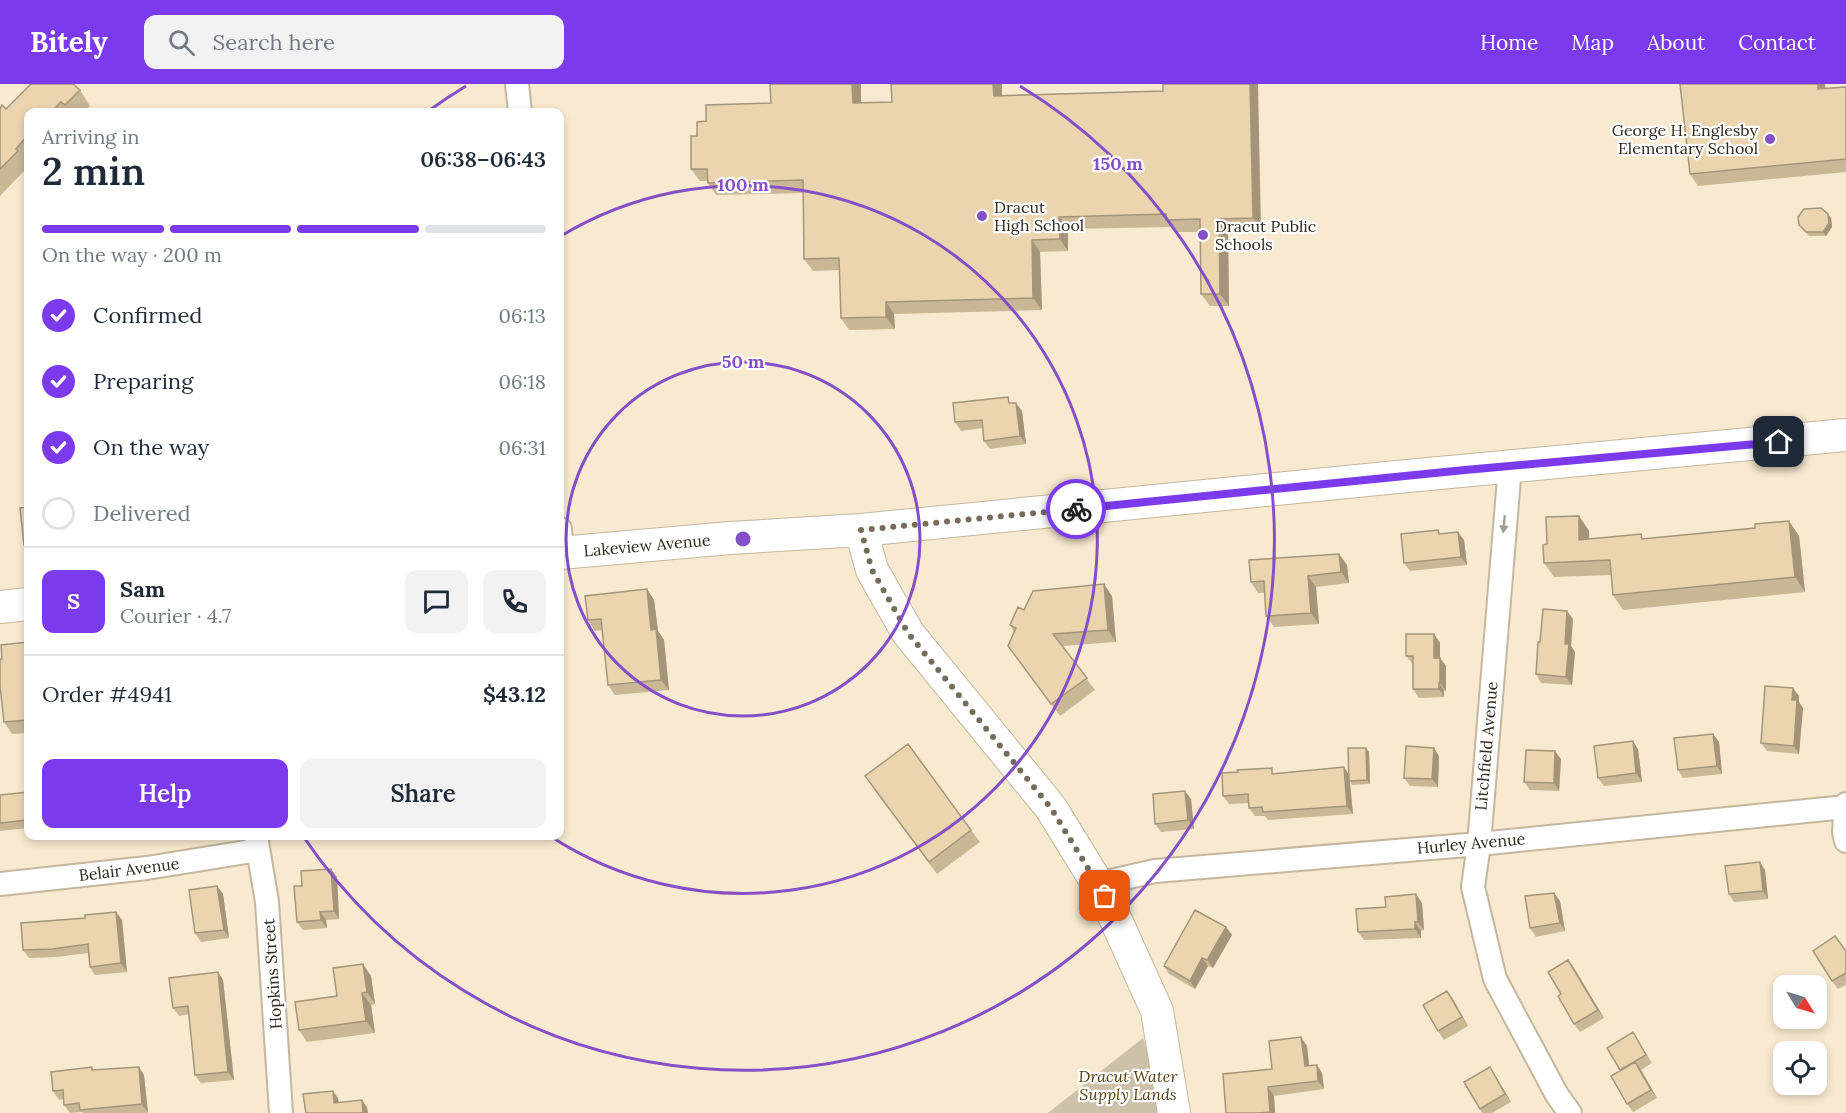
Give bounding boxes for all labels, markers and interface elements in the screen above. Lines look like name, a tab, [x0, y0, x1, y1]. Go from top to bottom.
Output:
search box	[144, 15, 564, 69]
text: Bitely	[30, 24, 108, 60]
icon: search	[165, 26, 198, 59]
text: Search here	[213, 28, 335, 56]
text: Home	[1480, 29, 1538, 56]
text: Map	[1571, 29, 1614, 56]
text: About	[1647, 29, 1705, 56]
text: Contact	[1738, 29, 1816, 56]
place label: George H. Englesby Elementary School	[1612, 120, 1759, 158]
text: Arriving in	[42, 124, 139, 149]
marker: George H. Englesby Elementary School	[1763, 132, 1777, 146]
text: 06:38–06:43	[420, 145, 546, 173]
text: 2 min	[42, 146, 145, 196]
text: 150 m	[1093, 152, 1143, 175]
text: 100 m	[717, 173, 769, 196]
place label: Dracut High School	[994, 197, 1084, 235]
marker: Dracut High School	[975, 209, 989, 223]
place label: Dracut Public Schools	[1215, 216, 1316, 254]
marker: Dracut Public Schools	[1196, 228, 1210, 242]
text: On the way · 200 m	[42, 242, 222, 267]
icon: check	[42, 299, 75, 332]
text: Confirmed	[93, 301, 202, 329]
text: 06:13	[499, 303, 546, 328]
text: 50 m	[722, 350, 765, 373]
icon: check	[42, 365, 75, 398]
text: Preparing	[93, 367, 193, 395]
text: 06:18	[499, 369, 546, 394]
pin	[1753, 416, 1804, 467]
icon: home	[1762, 425, 1795, 458]
icon: check	[42, 431, 75, 464]
text: On the way	[93, 433, 209, 461]
text: 06:31	[499, 435, 546, 460]
courier	[1046, 479, 1106, 539]
icon: bike	[1060, 493, 1093, 526]
text: Delivered	[93, 499, 191, 527]
one-way arrow	[1499, 515, 1509, 534]
street label: Lakeview Avenue	[583, 529, 712, 561]
centre of rings	[733, 529, 753, 549]
button: chat	[405, 570, 468, 633]
button: phone	[483, 570, 546, 633]
text: Sam	[120, 575, 165, 603]
text: S	[67, 587, 80, 615]
text: Courier · 4.7	[120, 603, 231, 628]
text: Order #4941	[42, 680, 172, 708]
text: $43.12	[483, 680, 546, 708]
street label: Litchfield Avenue	[1470, 680, 1502, 811]
button: Help	[42, 759, 288, 828]
button: Share	[300, 759, 546, 828]
street label: Hurley Avenue	[1416, 828, 1526, 858]
street label: Belair Avenue	[78, 853, 181, 885]
pin	[1079, 870, 1130, 921]
icon: bag	[1088, 879, 1121, 912]
street label: Hopkins Street	[258, 917, 286, 1030]
north arrow	[1773, 975, 1827, 1029]
map controls	[1773, 975, 1827, 1095]
button: locate	[1773, 1041, 1827, 1095]
park label: Dracut Water Supply Lands	[1078, 1066, 1178, 1104]

